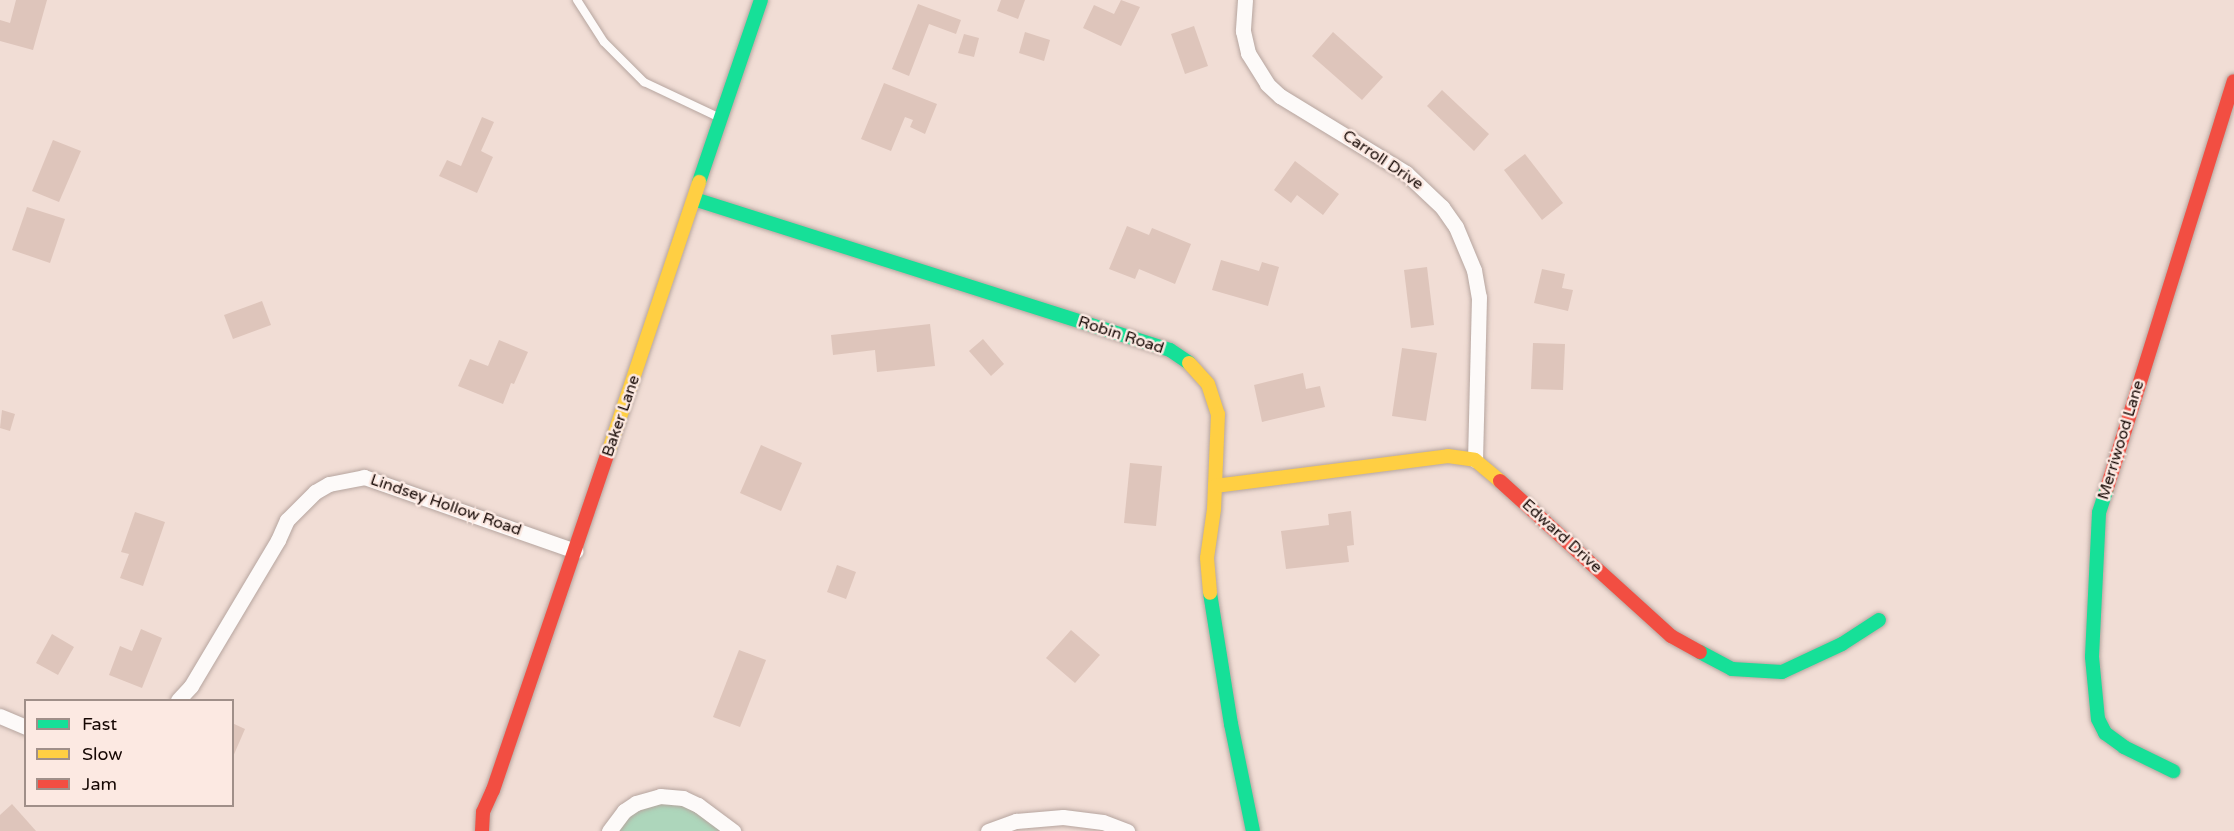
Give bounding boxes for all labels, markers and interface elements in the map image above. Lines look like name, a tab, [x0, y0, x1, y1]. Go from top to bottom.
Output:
street label: Carroll Drive	[1339, 126, 1427, 194]
street label: Robin Road	[1076, 312, 1166, 358]
street label: Baker Lane	[598, 373, 644, 459]
street label: Merriwood Lane	[2094, 378, 2148, 502]
street label: Lindsey Hollow Road	[368, 470, 524, 540]
street label: Edward Drive	[1518, 495, 1606, 577]
legend	[24, 699, 234, 807]
text: Fast	[82, 713, 117, 735]
text: Slow	[82, 743, 123, 765]
text: Jam	[82, 773, 117, 795]

